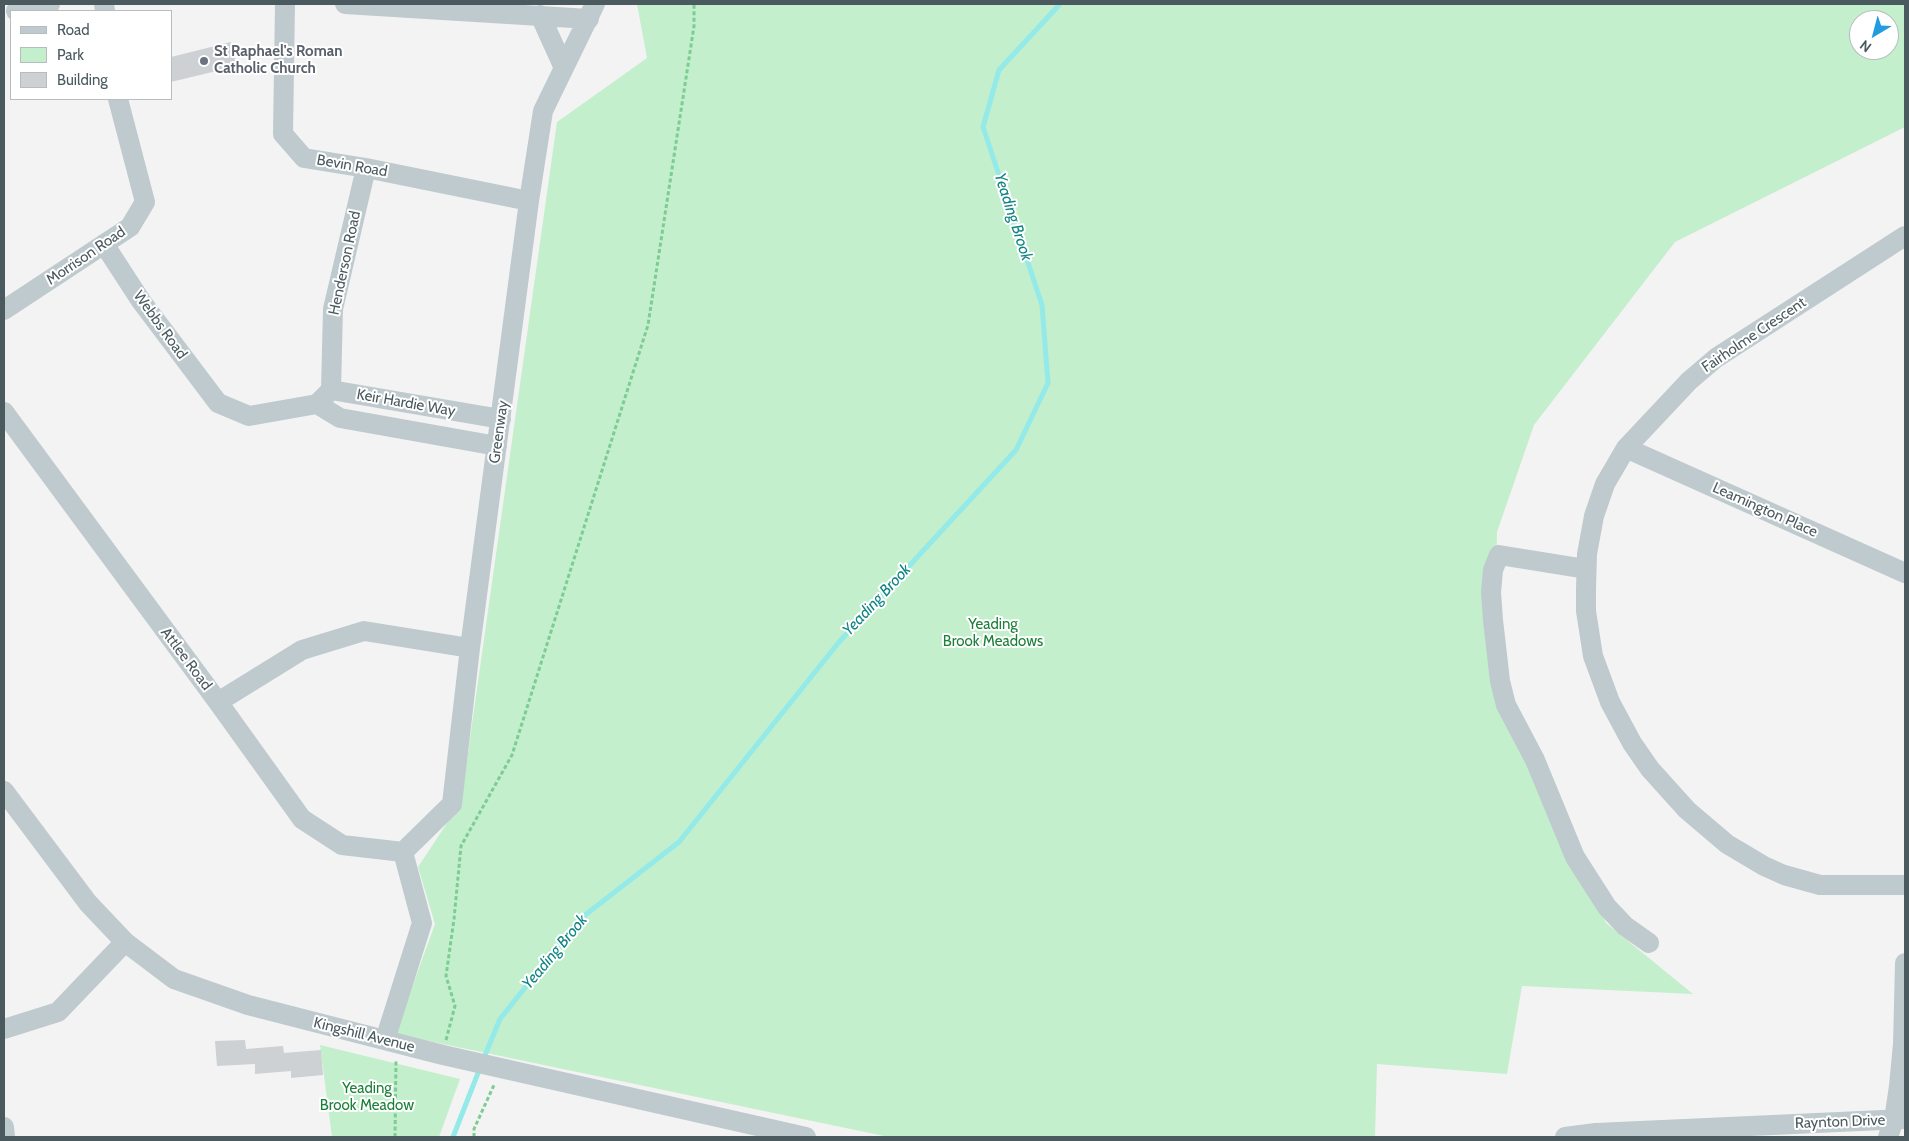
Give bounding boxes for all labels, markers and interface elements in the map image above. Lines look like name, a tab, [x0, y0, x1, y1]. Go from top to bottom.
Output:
legend	[10, 10, 172, 100]
north arrow	[1849, 10, 1899, 60]
text: Road	[57, 21, 90, 39]
text: N	[1856, 36, 1875, 56]
place label: St Raphael's Roman Catholic Church	[214, 43, 342, 78]
text: Park	[57, 46, 84, 64]
marker: St Raphael's Roman Catholic Church	[198, 55, 210, 67]
text: Building	[57, 71, 108, 89]
street label: Bevin Road	[315, 151, 389, 181]
water label: Yeading Brook	[990, 171, 1036, 263]
street label: Henderson Road	[325, 209, 365, 317]
street label: Morrison Road	[43, 223, 129, 289]
street label: Webbs Road	[129, 287, 191, 363]
street label: Fairholme Crescent	[1699, 294, 1809, 376]
street label: Keir Hardie Way	[355, 385, 457, 421]
street label: Greenway	[486, 399, 512, 465]
street label: Leamington Place	[1710, 479, 1820, 541]
water label: Yeading Brook	[839, 560, 915, 640]
park label: Yeading Brook Meadows	[943, 616, 1043, 651]
street label: Attlee Road	[157, 624, 215, 694]
water label: Yeading Brook	[518, 911, 592, 993]
street label: Kingshill Avenue	[312, 1014, 416, 1056]
park label: Yeading Brook Meadow	[320, 1080, 414, 1115]
street label: Raynton Drive	[1795, 1111, 1885, 1133]

